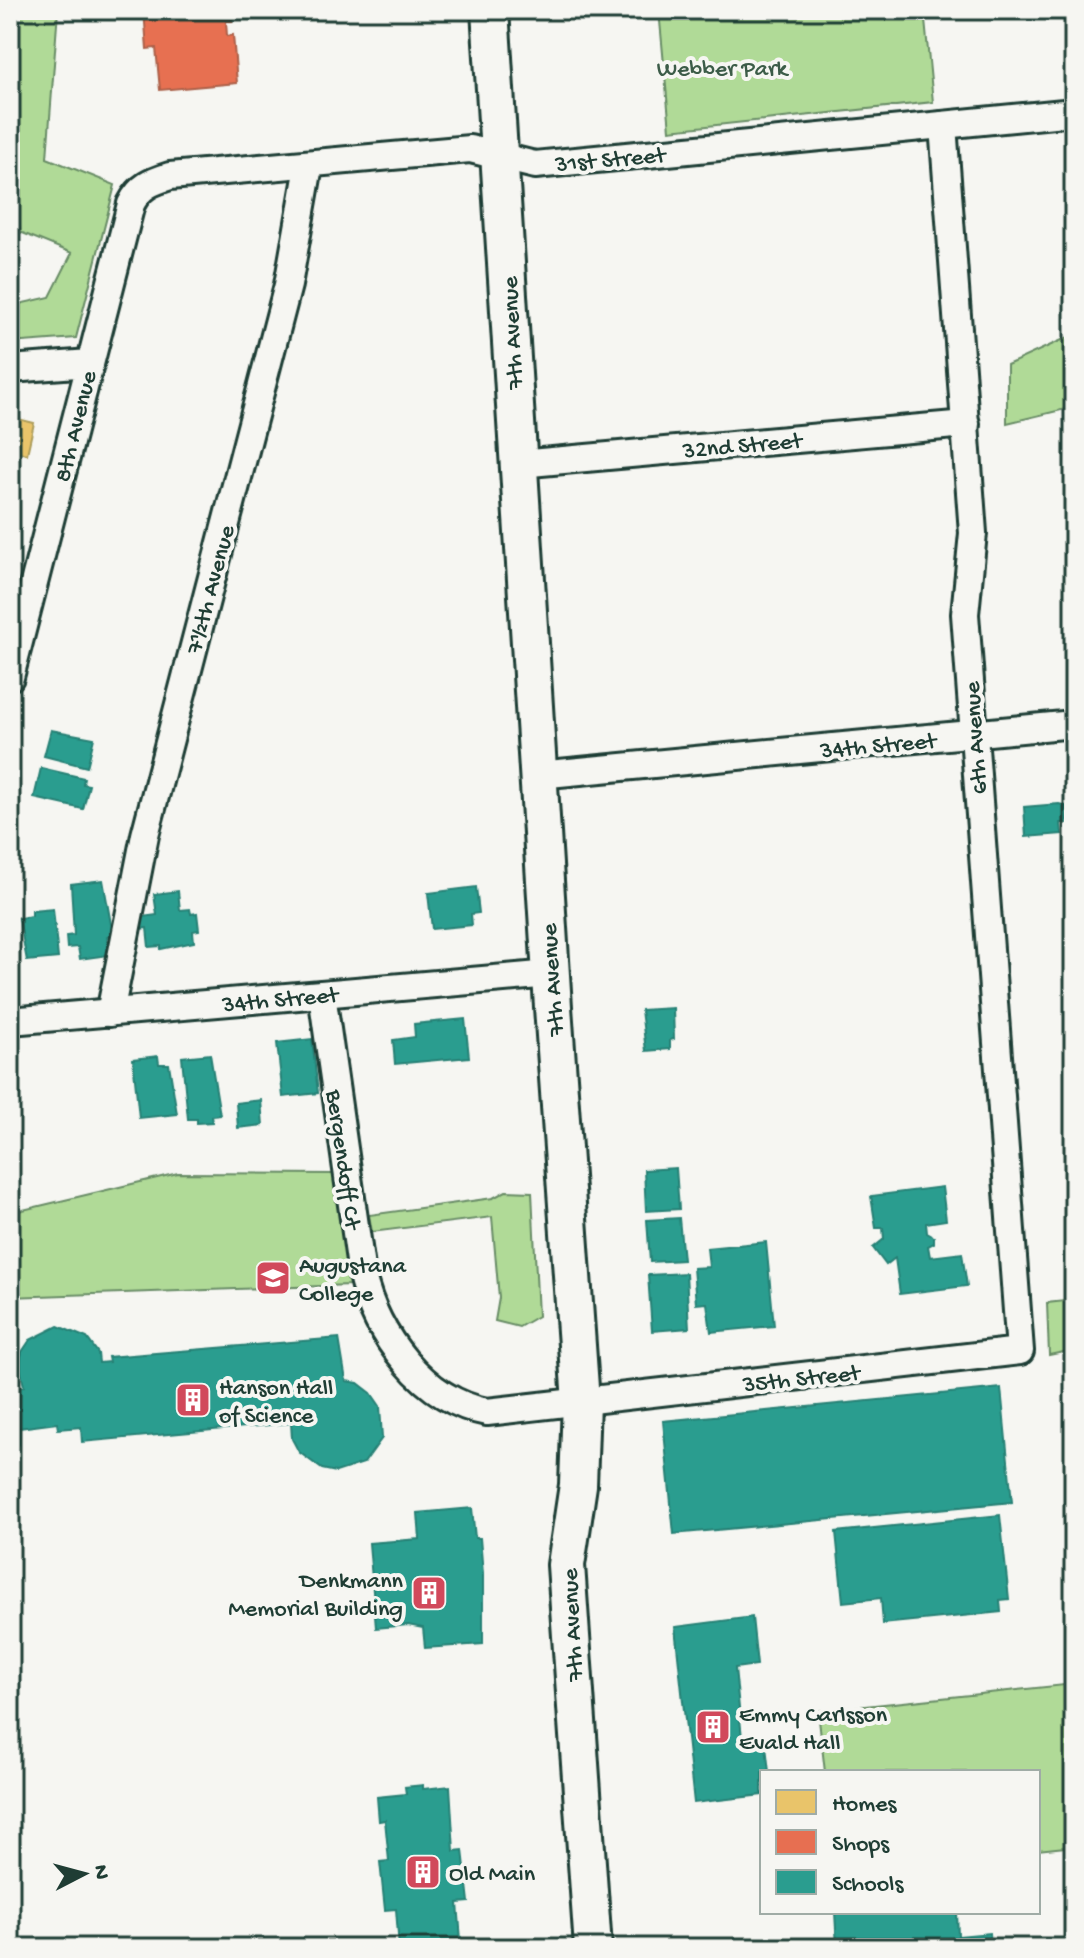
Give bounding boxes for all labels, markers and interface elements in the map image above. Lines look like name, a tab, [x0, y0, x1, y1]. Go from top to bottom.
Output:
park label: Webber Park	[657, 56, 790, 85]
street label: 31st Street	[553, 142, 669, 181]
street label: 7th Avenue	[497, 275, 532, 391]
street label: 8th Avenue	[50, 368, 105, 486]
street label: 32nd Street	[681, 428, 805, 467]
street label: 7½th Avenue	[181, 522, 244, 658]
street label: 6th Avenue	[959, 680, 996, 795]
street label: 34th Street	[818, 728, 940, 767]
street label: 7th Avenue	[536, 922, 573, 1038]
street label: 34th Street	[220, 982, 342, 1021]
street label: Bergendoff Ct	[317, 1087, 366, 1233]
place label: Augustana College	[299, 1253, 407, 1310]
school or university icon: Augustana College	[254, 1259, 292, 1297]
street label: 35th Street	[740, 1360, 863, 1401]
place label: Hanson Hall of Science	[219, 1375, 333, 1432]
building icon: Hanson Hall of Science	[174, 1381, 212, 1419]
street label: 7th Avenue	[557, 1567, 592, 1683]
place label: Denkmann Memorial Building	[228, 1568, 404, 1625]
building icon: Denkmann Memorial Building	[410, 1574, 448, 1612]
place label: Emmy Carlsson Evald Hall	[739, 1702, 888, 1759]
building icon: Emmy Carlsson Evald Hall	[694, 1708, 732, 1746]
legend	[760, 1770, 1040, 1914]
text: Homes	[832, 1791, 898, 1820]
text: Shops	[832, 1831, 890, 1860]
north arrow	[44, 1834, 124, 1914]
building icon: Old Main	[404, 1853, 442, 1891]
place label: Old Main	[449, 1861, 536, 1890]
text: N	[86, 1864, 114, 1881]
text: Schools	[832, 1871, 904, 1900]

